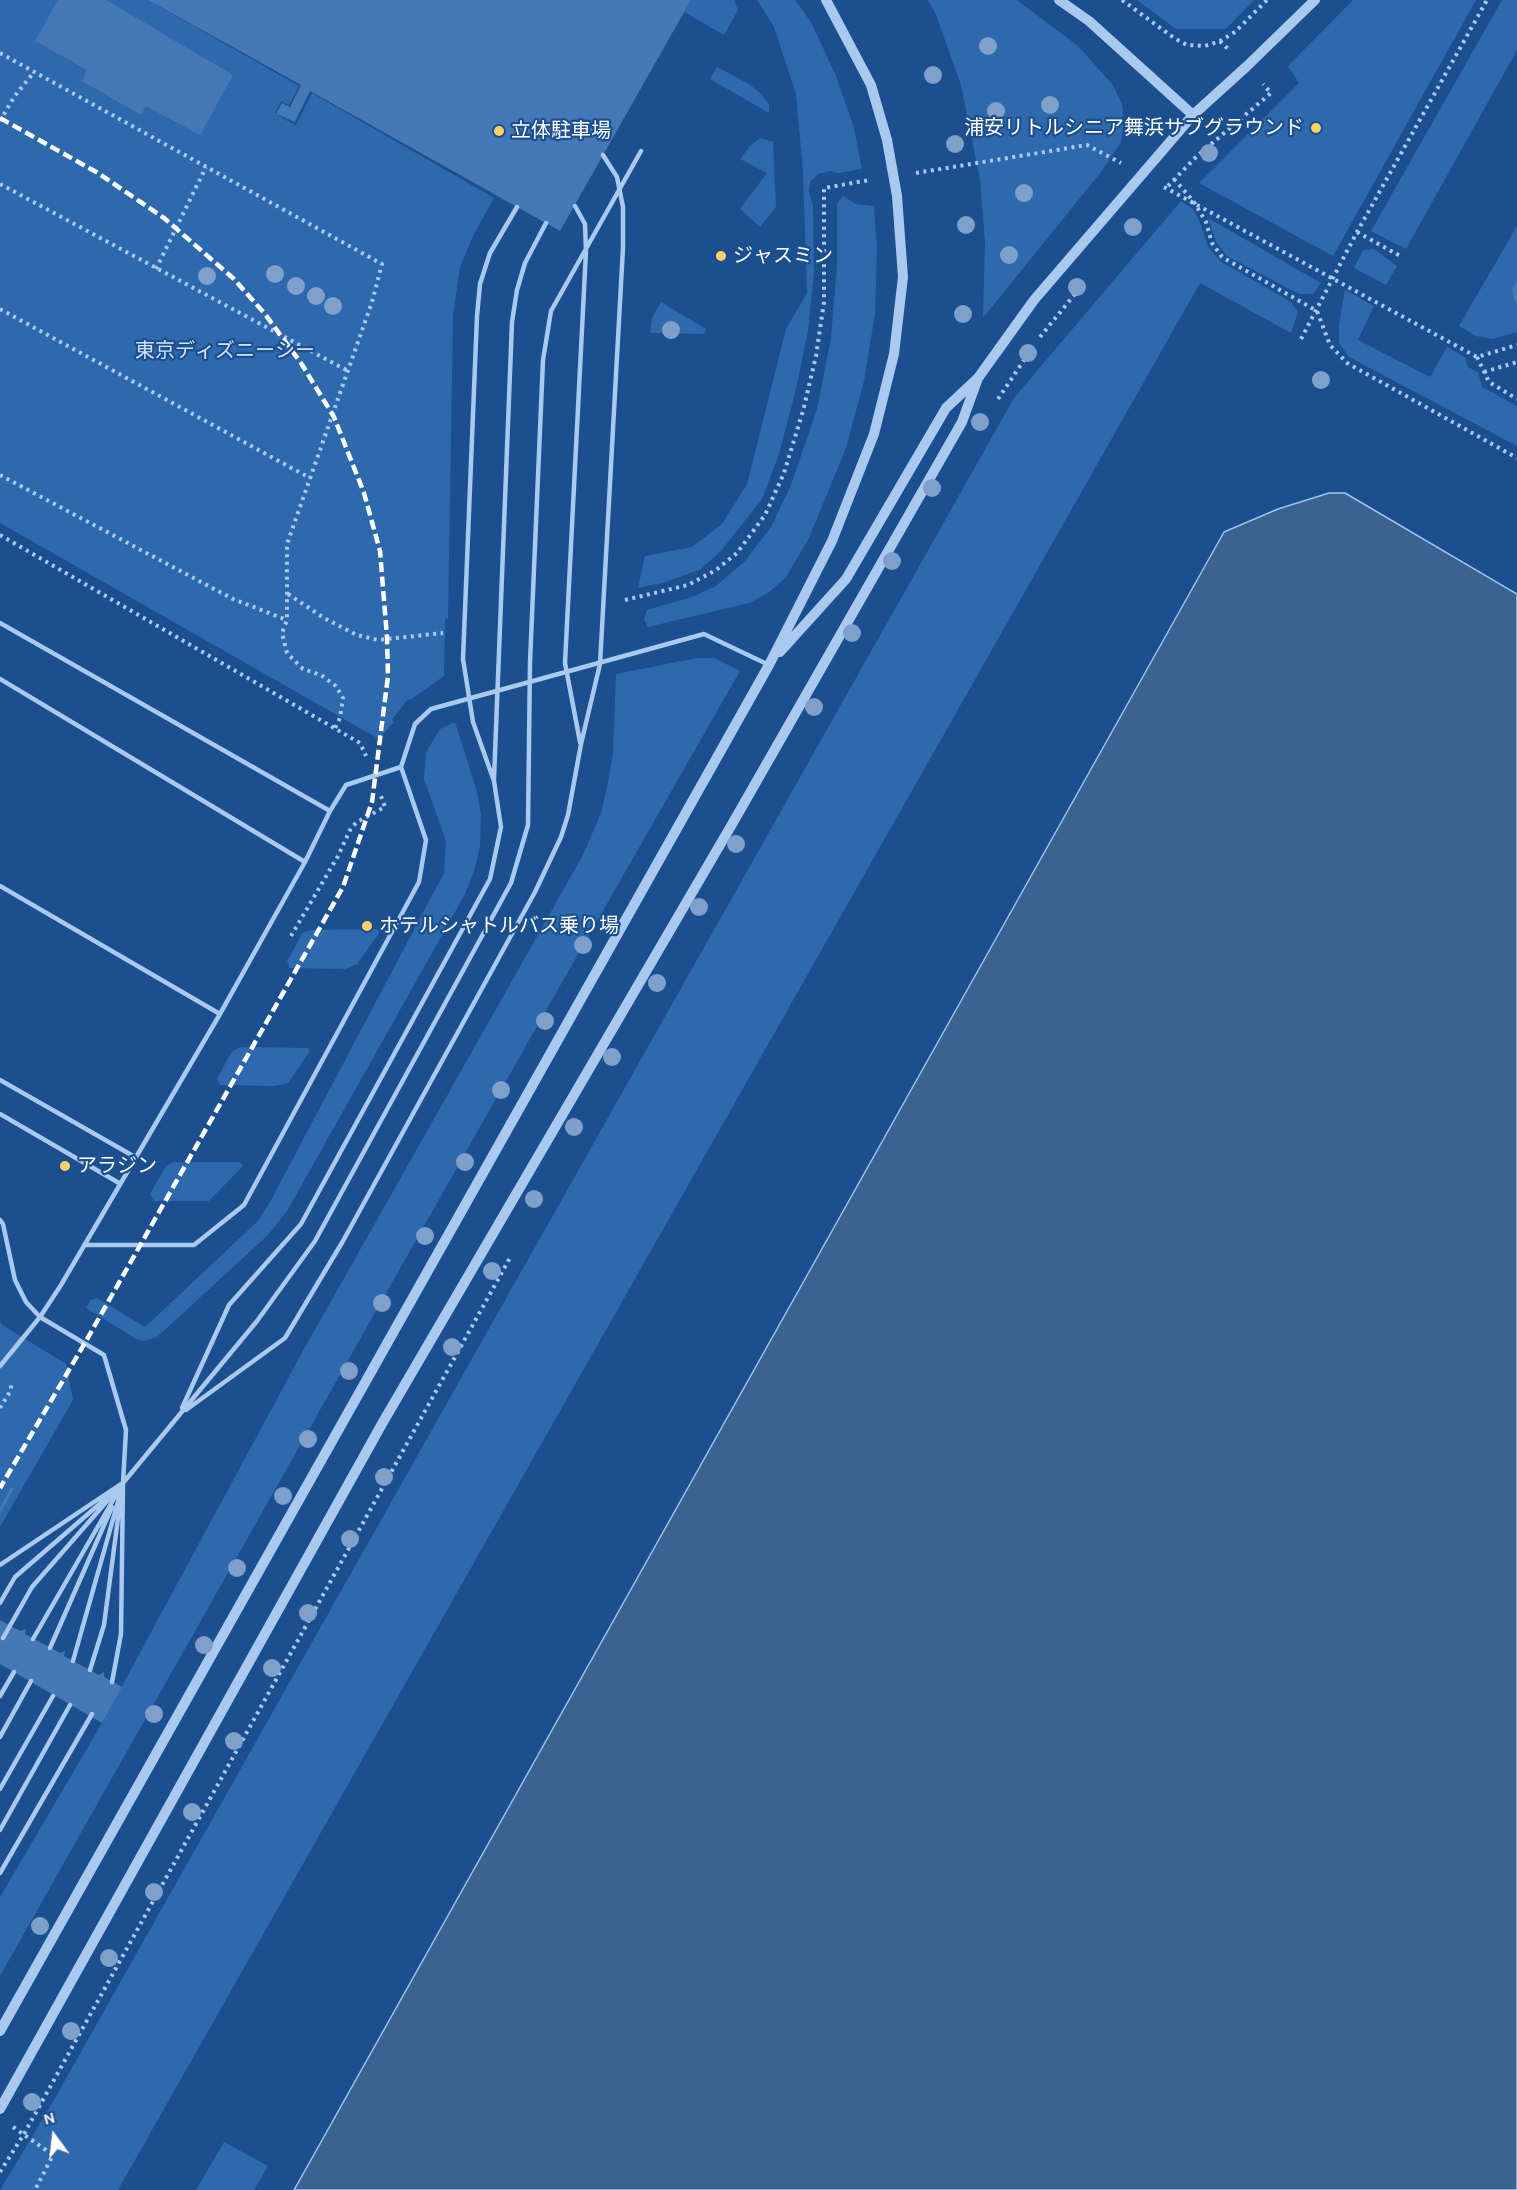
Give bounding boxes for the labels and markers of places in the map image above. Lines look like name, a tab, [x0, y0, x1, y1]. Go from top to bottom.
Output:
place label: 浦安リトルシニア舞浜サブグラウンド	[964, 116, 1304, 140]
place label: 立体駐車場	[511, 119, 611, 143]
marker: 浦安リトルシニア舞浜サブグラウンド	[1309, 121, 1323, 135]
marker: 立体駐車場	[492, 124, 506, 138]
place label: ジャスミン	[733, 244, 833, 268]
marker: ジャスミン	[714, 249, 728, 263]
place label: ホテルシャトルバス乗り場	[379, 914, 619, 938]
marker: ホテルシャトルバス乗り場	[360, 919, 374, 933]
place label: アラジン	[77, 1154, 157, 1178]
marker: アラジン	[58, 1159, 72, 1173]

